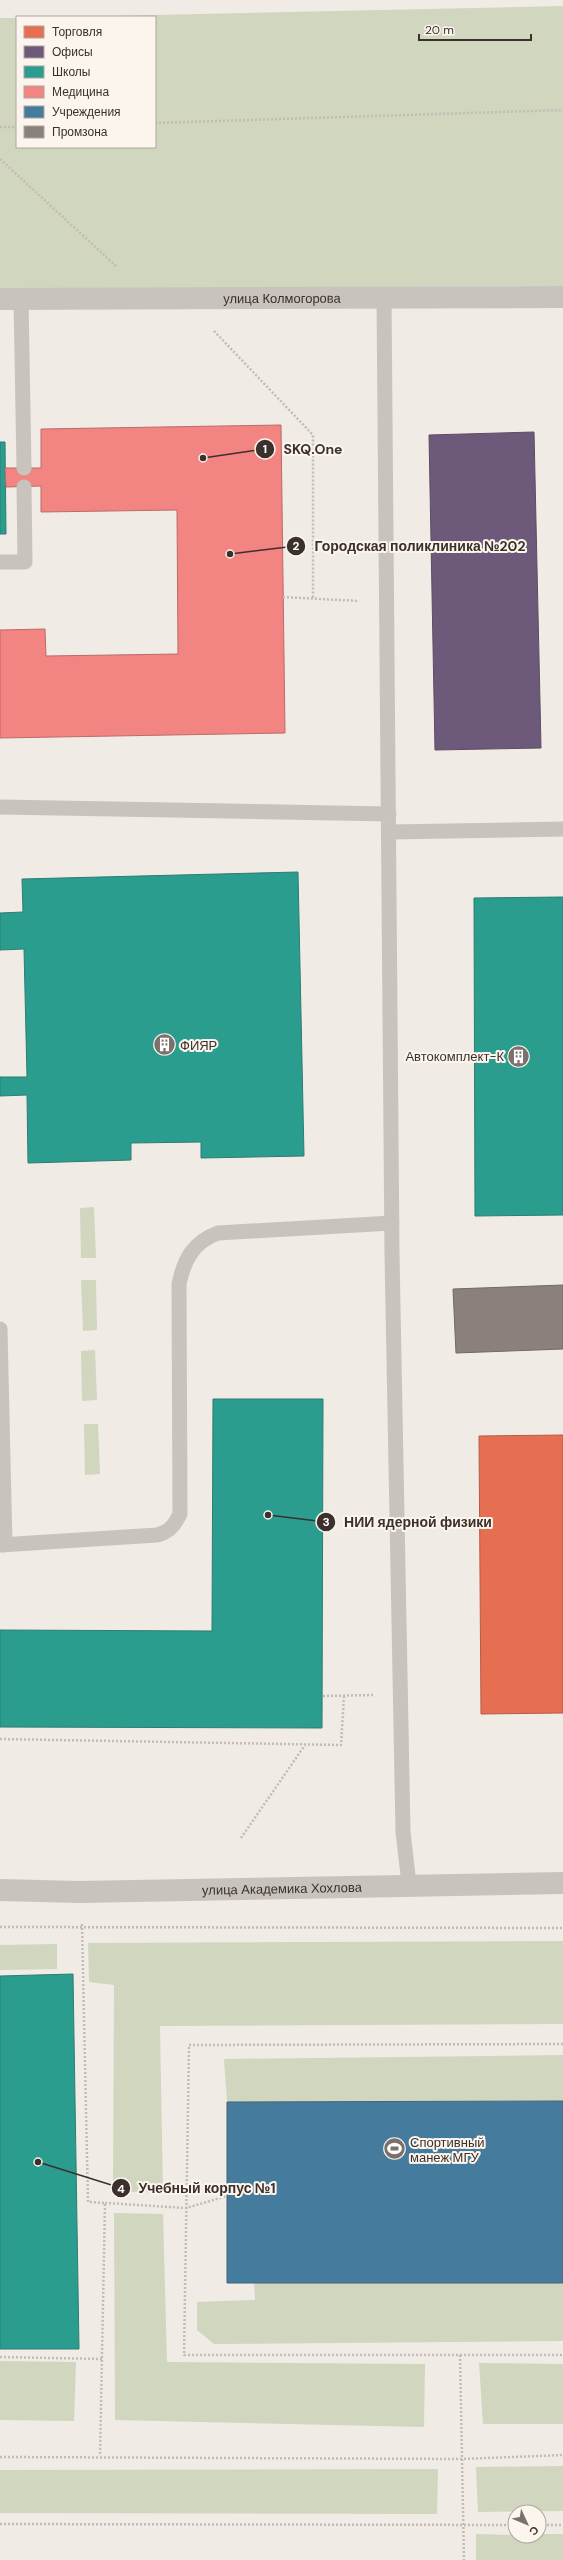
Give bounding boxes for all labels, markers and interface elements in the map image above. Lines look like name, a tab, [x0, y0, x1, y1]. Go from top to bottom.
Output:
legend	[16, 16, 156, 148]
scale bar	[419, 16, 531, 42]
text: 20 m	[425, 22, 454, 38]
text: Торговля	[52, 24, 102, 40]
text: Офисы	[52, 44, 93, 60]
text: Школы	[52, 64, 90, 80]
text: Медицина	[52, 84, 109, 100]
text: Учреждения	[52, 104, 121, 120]
text: Промзона	[52, 124, 108, 140]
street label: улица Колмогорова	[223, 290, 342, 307]
callout: SKQ.One	[255, 436, 350, 462]
text: SKQ.One	[284, 440, 343, 458]
text: 1	[263, 441, 267, 457]
callout: Городская поликлиника №202	[286, 533, 533, 559]
text: Городская поликлиника №202	[315, 537, 525, 555]
text: 2	[293, 538, 300, 554]
building icon: ФИЯР	[151, 1032, 177, 1058]
place label: ФИЯР	[180, 1037, 217, 1054]
building icon: Автокомплект-К	[506, 1043, 532, 1069]
place label: Автокомплект-К	[405, 1048, 504, 1065]
callout: НИИ ядерной физики	[316, 1509, 500, 1535]
text: НИИ ядерной физики	[344, 1513, 492, 1531]
text: 3	[322, 1514, 330, 1530]
street label: улица Академика Хохлова	[202, 1879, 363, 1899]
place label: Спортивный манеж МГУ	[410, 2134, 485, 2166]
sports icon: Спортивный манеж МГУ	[382, 2136, 408, 2162]
callout: Учебный корпус №1	[111, 2175, 284, 2201]
text: Учебный корпус №1	[139, 2179, 276, 2197]
text: 4	[117, 2181, 125, 2197]
north arrow	[507, 2504, 547, 2544]
text: С	[526, 2523, 542, 2539]

